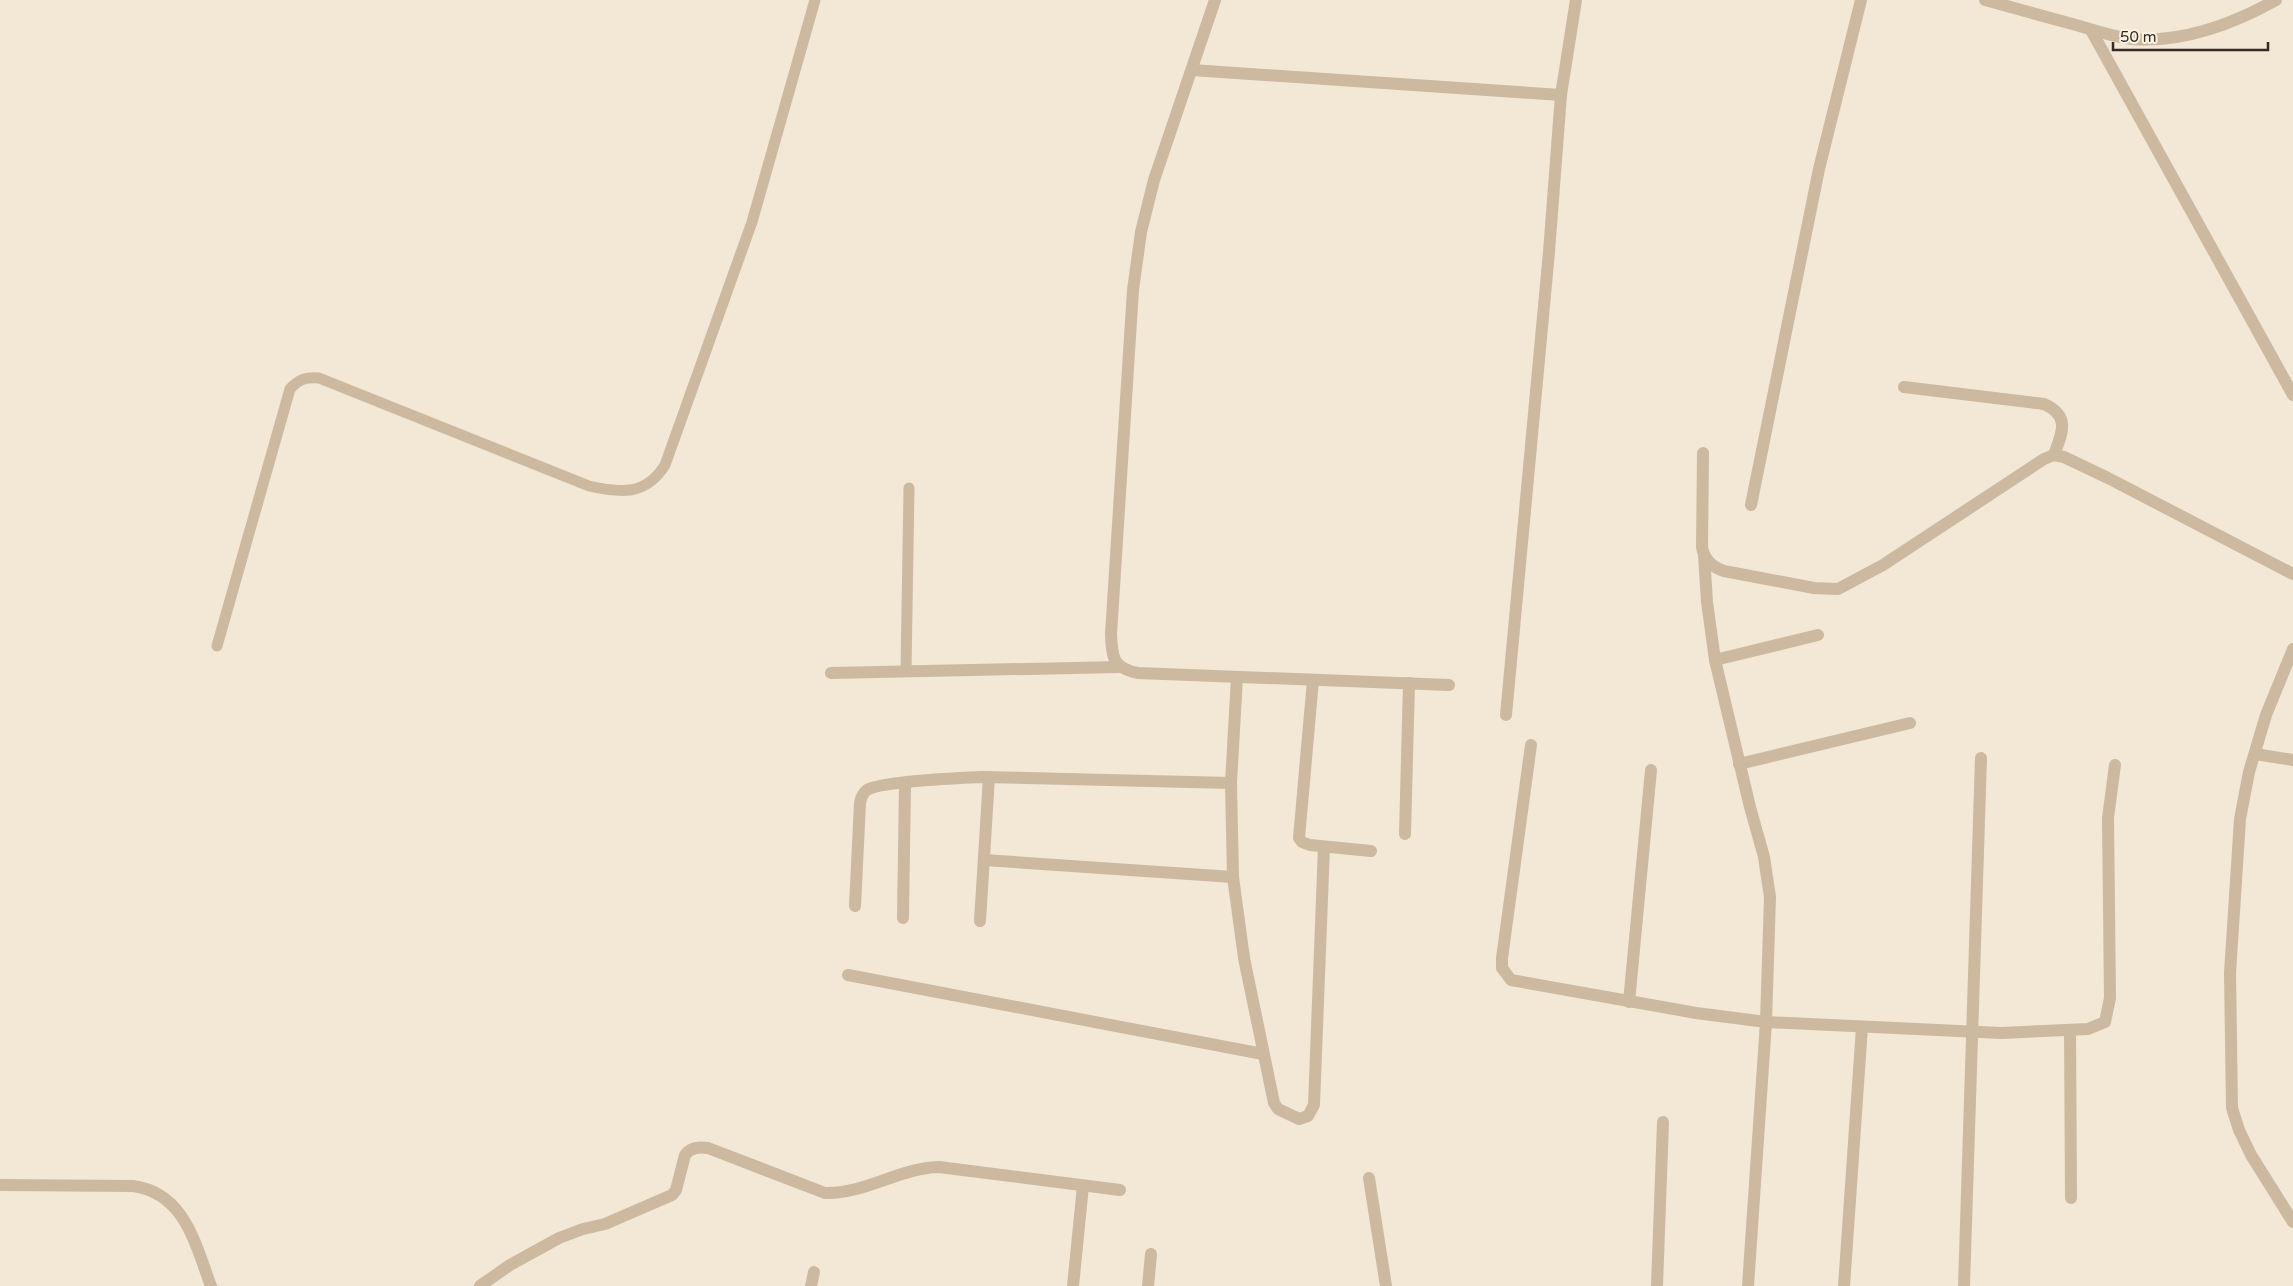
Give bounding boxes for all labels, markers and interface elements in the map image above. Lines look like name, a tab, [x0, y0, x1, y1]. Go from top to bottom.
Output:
scale bar	[2113, 20, 2268, 52]
text: 50 m	[2120, 28, 2157, 46]

